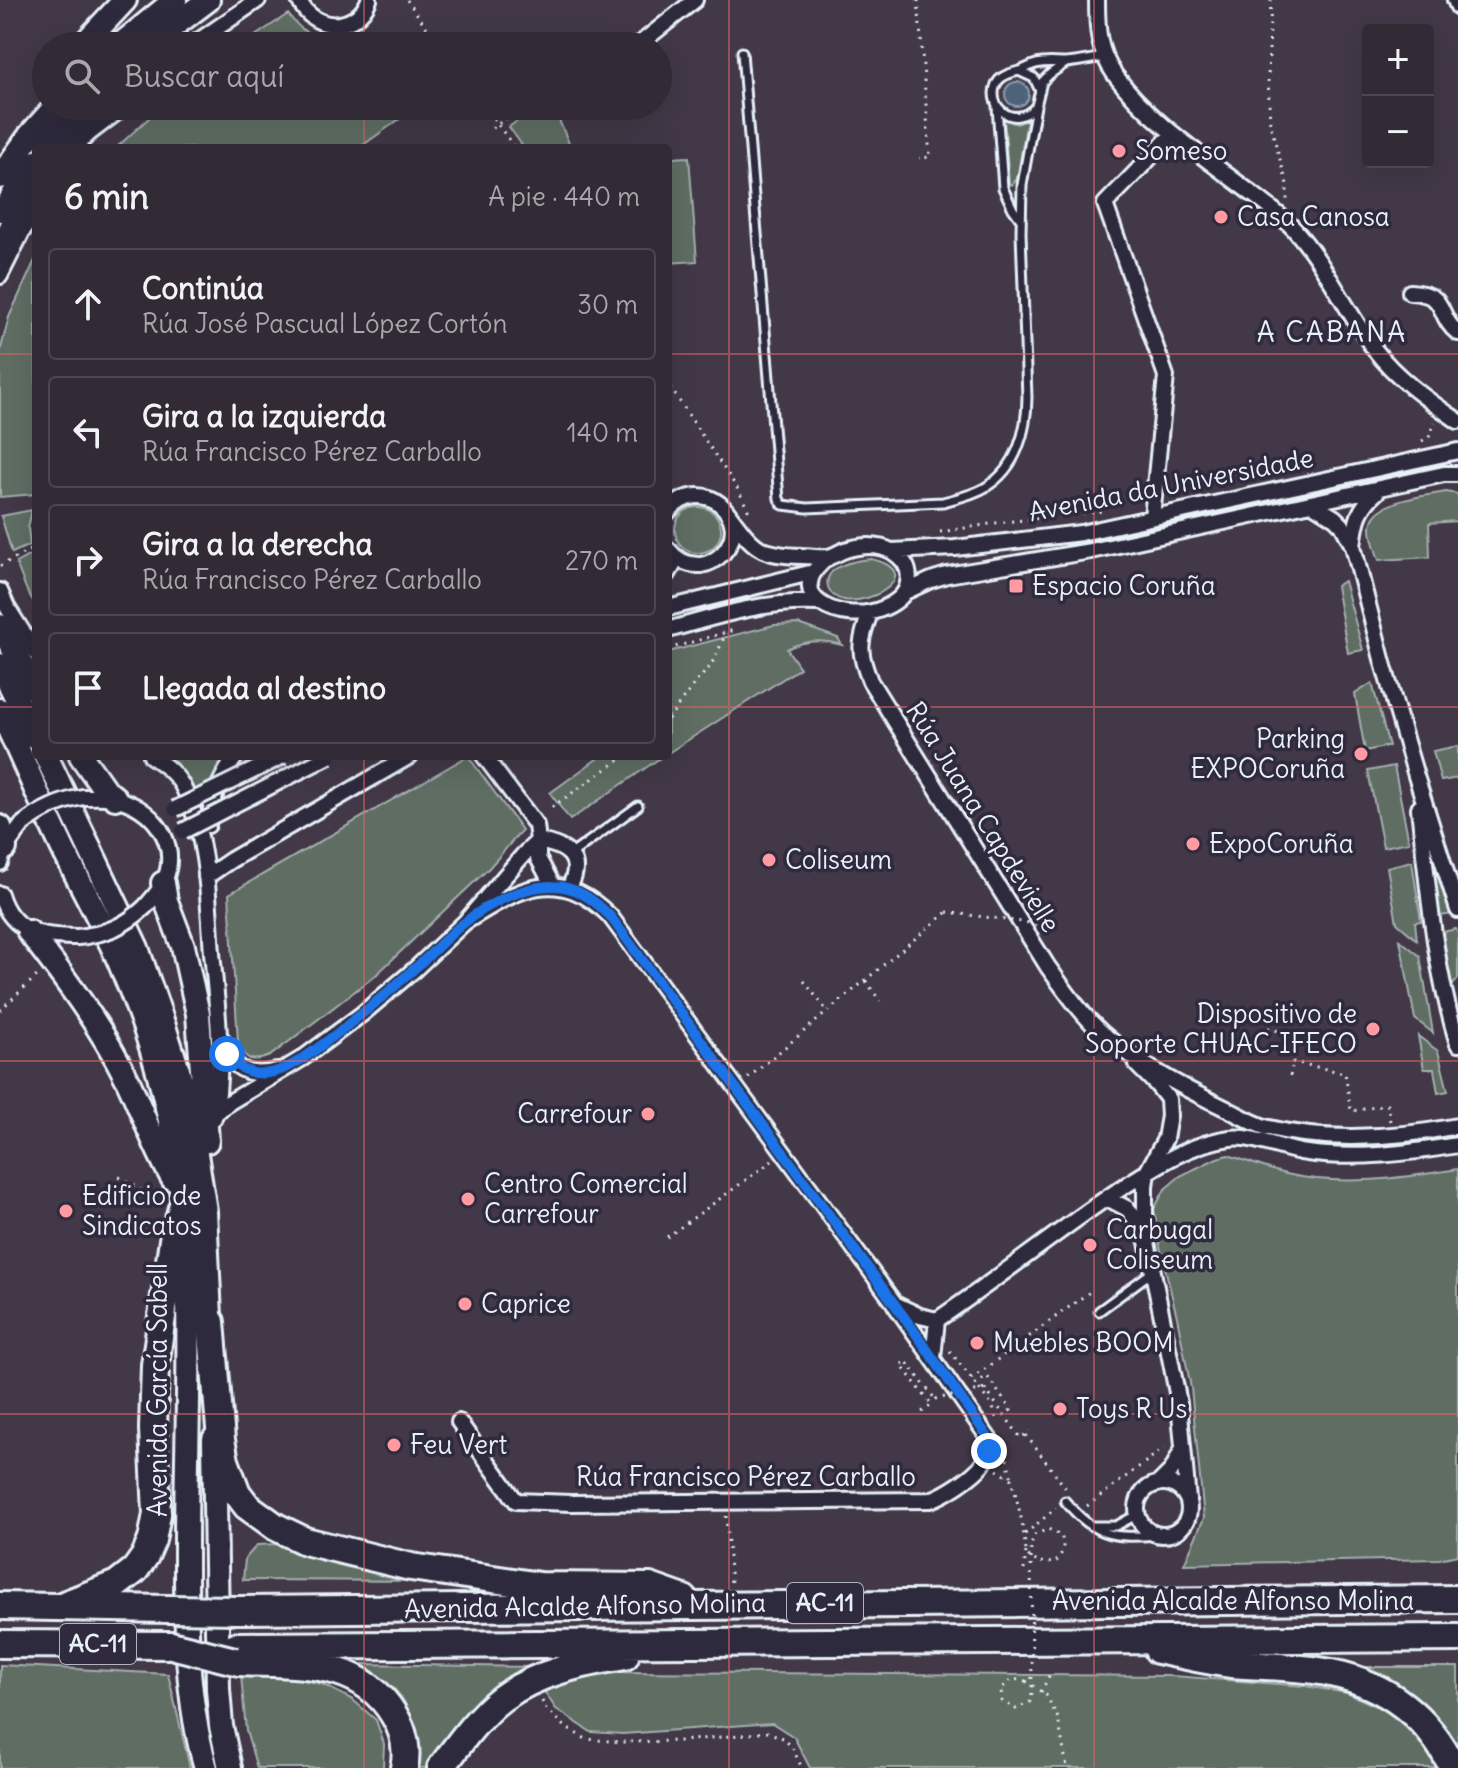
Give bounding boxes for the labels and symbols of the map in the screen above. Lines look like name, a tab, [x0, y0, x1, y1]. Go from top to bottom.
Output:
place label: Someso	[1135, 134, 1227, 167]
marker: Someso	[1110, 142, 1128, 160]
place label: Casa Canosa	[1237, 200, 1390, 233]
marker: Casa Canosa	[1212, 208, 1230, 226]
district label: A CABANA	[1257, 314, 1407, 350]
street label: Avenida da Universidade	[1026, 441, 1316, 528]
place label: Espacio Coruña	[1032, 569, 1216, 602]
marker: Espacio Coruña	[1007, 577, 1025, 595]
street label: Rúa Juana Capdevielle	[899, 695, 1068, 938]
place label: Parking EXPOCoruña	[1191, 722, 1345, 785]
marker: Parking EXPOCoruña	[1352, 745, 1370, 763]
place label: ExpoCoruña	[1209, 827, 1353, 860]
marker: ExpoCoruña	[1184, 835, 1202, 853]
place label: Coliseum	[785, 843, 892, 876]
marker: Coliseum	[760, 851, 778, 869]
place label: Dispositivo de Soporte CHUAC-IFECO	[1085, 997, 1357, 1060]
marker: Dispositivo de Soporte CHUAC-IFECO	[1364, 1020, 1382, 1038]
route start	[209, 1036, 245, 1072]
place label: Carrefour	[517, 1097, 632, 1130]
marker: Carrefour	[639, 1105, 657, 1123]
place label: Centro Comercial Carrefour	[484, 1167, 688, 1230]
place label: Edificio de Sindicatos	[82, 1179, 202, 1242]
marker: Centro Comercial Carrefour	[459, 1190, 477, 1208]
marker: Edificio de Sindicatos	[57, 1202, 75, 1220]
place label: Carbugal Coliseum	[1106, 1213, 1213, 1276]
marker: Carbugal Coliseum	[1081, 1236, 1099, 1254]
street label: Avenida García Sabell	[141, 1263, 174, 1517]
place label: Caprice	[481, 1287, 571, 1320]
marker: Caprice	[456, 1295, 474, 1313]
place label: Muebles BOOM	[993, 1326, 1174, 1359]
marker: Muebles BOOM	[968, 1334, 986, 1352]
place label: Toys R Us	[1076, 1392, 1187, 1425]
marker: Toys R Us	[1051, 1400, 1069, 1418]
place label: Feu Vert	[410, 1428, 508, 1461]
route end	[971, 1433, 1007, 1469]
marker: Feu Vert	[385, 1436, 403, 1454]
street label: Rúa Francisco Pérez Carballo	[576, 1460, 916, 1493]
road number: AC-11	[787, 1583, 863, 1623]
street label: Avenida Alcalde Alfonso Molina	[1052, 1584, 1414, 1617]
street label: Avenida Alcalde Alfonso Molina	[404, 1586, 766, 1625]
road number: AC-11	[60, 1624, 136, 1664]

